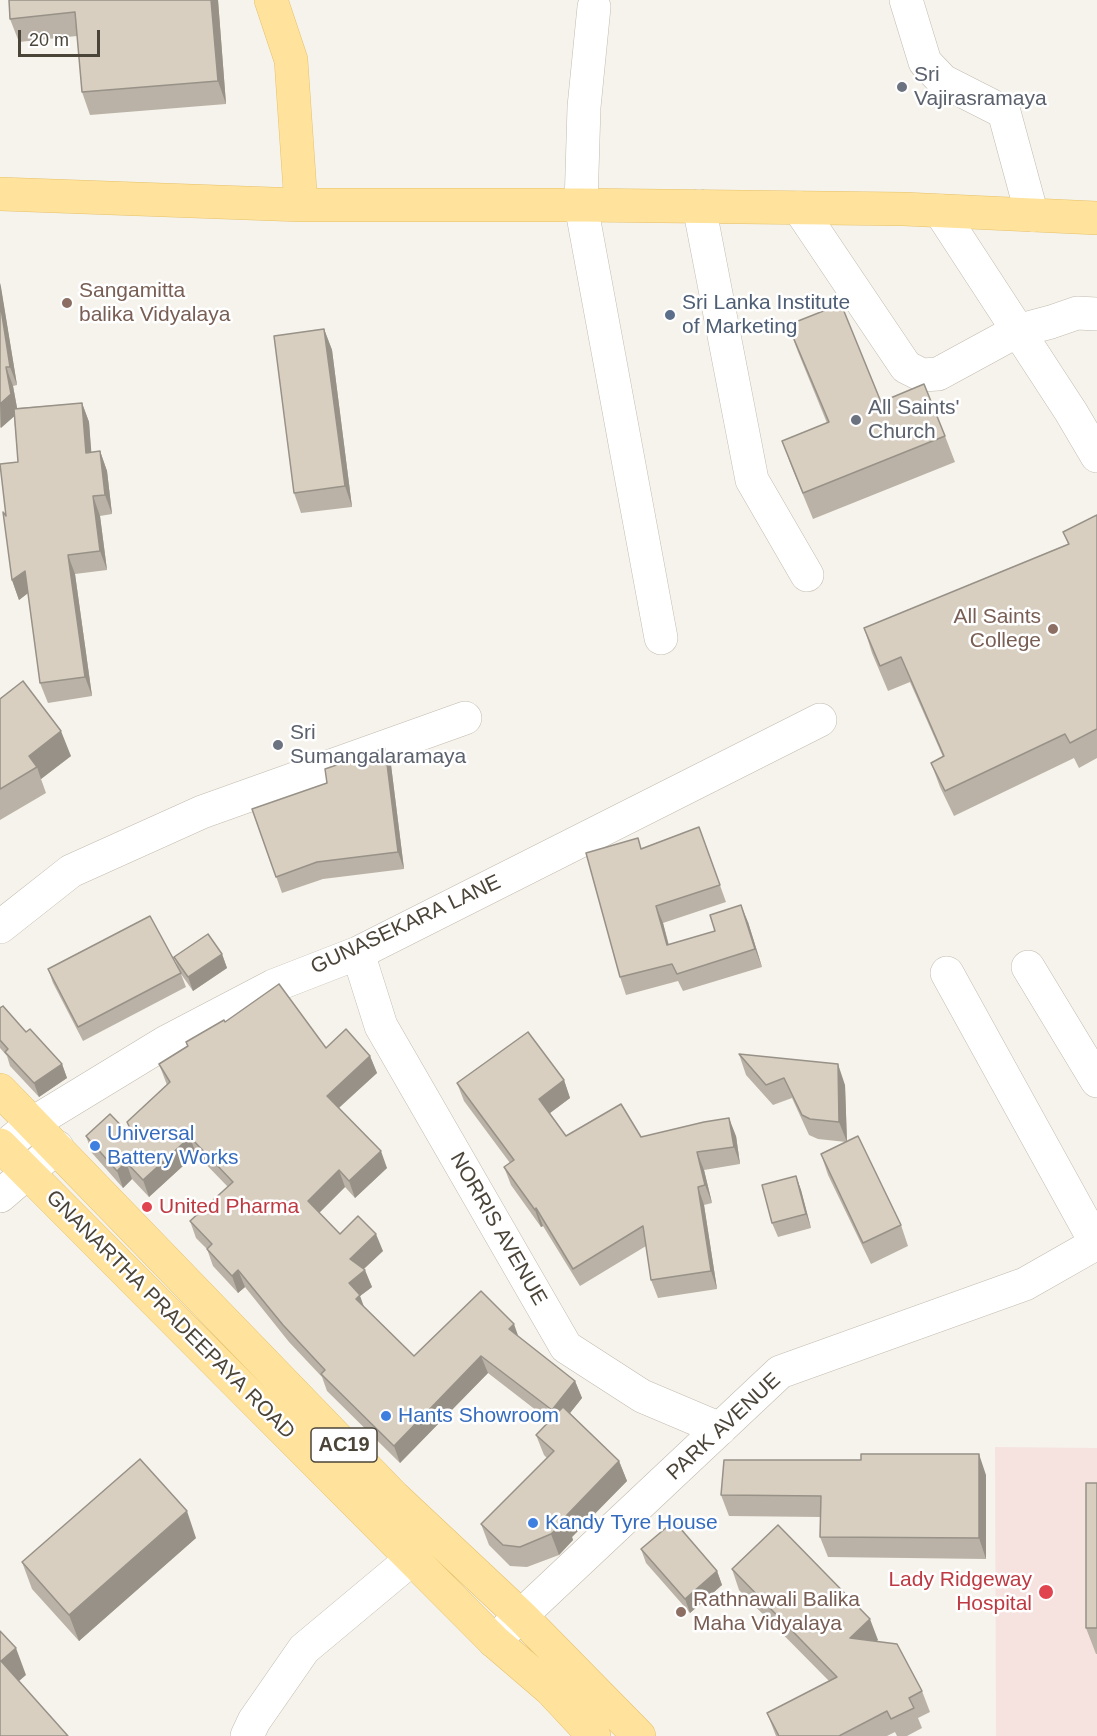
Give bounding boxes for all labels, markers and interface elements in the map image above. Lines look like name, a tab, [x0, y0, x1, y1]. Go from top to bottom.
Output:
scale bar	[21, 18, 104, 56]
text: 20 m	[29, 30, 69, 50]
place label: Sri Vajirasramaya	[914, 62, 1047, 112]
marker: Sri Vajirasramaya	[895, 80, 909, 94]
place label: Sangamitta balika Vidyalaya	[79, 278, 230, 328]
place label: Sri Lanka Institute of Marketing	[682, 290, 850, 340]
marker: Sangamitta balika Vidyalaya	[60, 296, 74, 310]
marker: Sri Lanka Institute of Marketing	[663, 308, 677, 322]
place label: All Saints' Church	[868, 395, 960, 445]
marker: All Saints' Church	[849, 413, 863, 427]
place label: All Saints College	[953, 604, 1041, 654]
marker: All Saints College	[1046, 622, 1060, 636]
place label: Sri Sumangalaramaya	[290, 720, 466, 770]
marker: Sri Sumangalaramaya	[271, 738, 285, 752]
street label: GUNASEKARA LANE	[307, 870, 505, 980]
place label: Universal Battery Works	[107, 1121, 238, 1171]
marker: Universal Battery Works	[88, 1139, 102, 1153]
street label: NORRIS AVENUE	[444, 1148, 552, 1310]
street label: GNANARTHA PRADEEPAYA ROAD	[40, 1185, 300, 1445]
place label: United Pharma	[159, 1194, 299, 1220]
marker: United Pharma	[140, 1200, 154, 1214]
street label: PARK AVENUE	[662, 1368, 786, 1486]
place label: Hants Showroom	[398, 1403, 559, 1429]
marker: Hants Showroom	[379, 1409, 393, 1423]
road number: AC19	[311, 1428, 377, 1462]
place label: Kandy Tyre House	[545, 1510, 718, 1536]
marker: Kandy Tyre House	[526, 1516, 540, 1530]
place label: Lady Ridgeway Hospital	[888, 1567, 1032, 1617]
marker: Lady Ridgeway Hospital	[1037, 1583, 1055, 1601]
place label: Rathnawali Balika Maha Vidyalaya	[693, 1587, 860, 1637]
marker: Rathnawali Balika Maha Vidyalaya	[674, 1605, 688, 1619]

